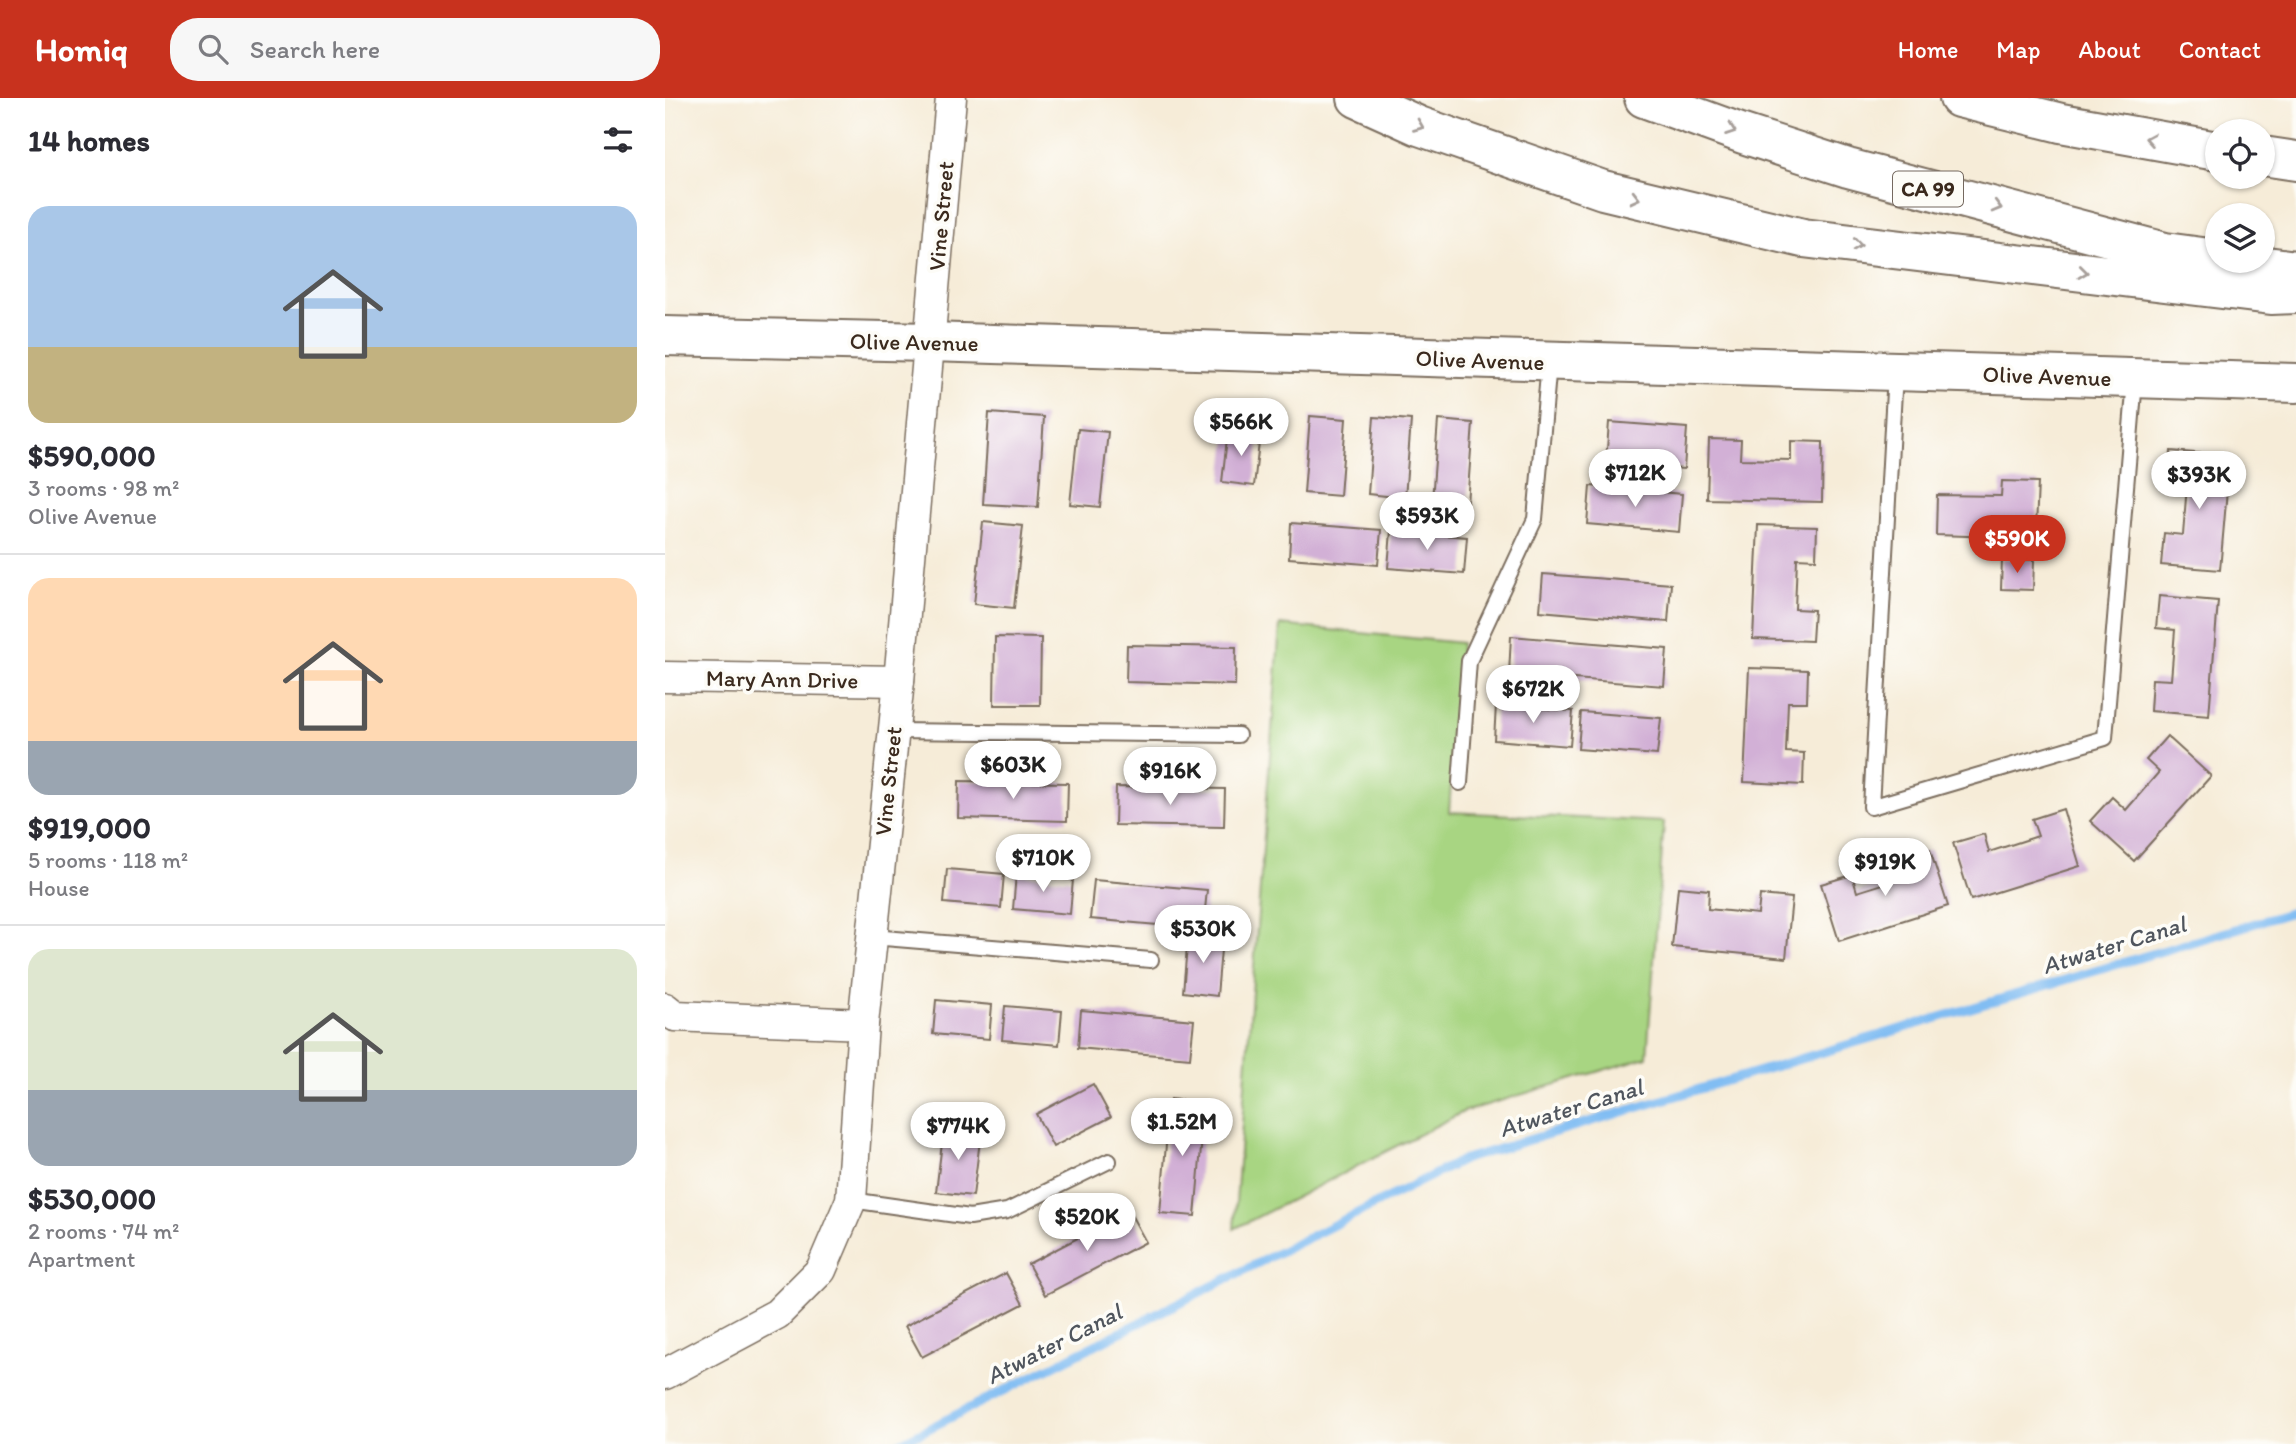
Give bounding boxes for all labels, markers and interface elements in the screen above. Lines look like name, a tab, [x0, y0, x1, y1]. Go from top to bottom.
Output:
search box	[170, 18, 660, 81]
text: Homiq	[35, 30, 128, 69]
icon: search	[194, 30, 232, 68]
text: Search here	[250, 33, 380, 65]
text: Home	[1898, 35, 1958, 64]
text: Map	[1996, 35, 2040, 64]
text: About	[2078, 35, 2141, 64]
text: Contact	[2179, 35, 2261, 64]
one-way arrow	[1413, 117, 1425, 131]
map controls	[2205, 119, 2275, 273]
button: locate	[2205, 119, 2275, 189]
icon: filters	[599, 121, 637, 159]
text: 14 homes	[28, 122, 150, 159]
one-way arrow	[1725, 122, 1737, 136]
one-way arrow	[2144, 132, 2156, 147]
street label: Vine Street	[922, 160, 960, 272]
road number: CA 99	[1893, 172, 1963, 206]
one-way arrow	[1629, 190, 1641, 204]
one-way arrow	[1991, 199, 2003, 213]
button: layers	[2205, 203, 2275, 273]
one-way arrow	[1852, 237, 1863, 252]
icon: home	[270, 251, 396, 377]
one-way arrow	[2077, 265, 2089, 280]
street label: Olive Avenue	[849, 327, 979, 357]
street label: Olive Avenue	[1415, 344, 1545, 376]
street label: Olive Avenue	[1982, 360, 2112, 392]
pin: $566K	[1192, 398, 1290, 458]
text: $566K	[1210, 407, 1272, 435]
text: $590,000	[28, 437, 156, 474]
pin: $712K	[1586, 450, 1684, 509]
pin: $393K	[2150, 452, 2248, 511]
text: $712K	[1605, 458, 1665, 486]
text: $393K	[2167, 460, 2231, 488]
text: 3 rooms · 98 m²	[28, 474, 179, 502]
pin: $593K	[1378, 492, 1476, 552]
text: $593K	[1396, 501, 1459, 529]
text: Olive Avenue	[28, 502, 157, 530]
pin: $590K	[1968, 516, 2066, 575]
text: $590K	[1985, 524, 2049, 552]
icon: home	[270, 623, 396, 749]
street label: Mary Ann Drive	[706, 664, 858, 694]
pin: $672K	[1484, 666, 1582, 725]
text: $672K	[1502, 674, 1564, 702]
street label: Vine Street	[868, 725, 908, 837]
pin: $603K	[964, 742, 1062, 801]
pin: $916K	[1121, 748, 1219, 807]
text: $603K	[980, 750, 1046, 778]
text: $916K	[1139, 756, 1201, 784]
text: $919,000	[28, 809, 151, 846]
pin: $710K	[994, 834, 1092, 894]
pin: $919K	[1836, 838, 1934, 898]
text: $710K	[1012, 843, 1074, 871]
text: 5 rooms · 118 m²	[28, 846, 188, 874]
text: $919K	[1854, 847, 1916, 875]
text: House	[28, 874, 90, 902]
pin: $530K	[1154, 906, 1252, 965]
water label: Atwater Canal	[2039, 908, 2191, 980]
text: $530K	[1170, 914, 1236, 942]
icon: home	[270, 994, 396, 1120]
water label: Atwater Canal	[1496, 1071, 1648, 1143]
pin: $1.52M	[1125, 1098, 1239, 1158]
pin: $774K	[909, 1102, 1007, 1162]
text: $1.52M	[1147, 1107, 1217, 1135]
text: $774K	[927, 1111, 990, 1139]
text: $530,000	[28, 1180, 156, 1217]
pin: $520K	[1038, 1194, 1136, 1253]
text: $520K	[1055, 1202, 1119, 1230]
text: 2 rooms · 74 m²	[28, 1217, 180, 1245]
text: Apartment	[28, 1245, 135, 1273]
water label: Atwater Canal	[981, 1296, 1129, 1390]

